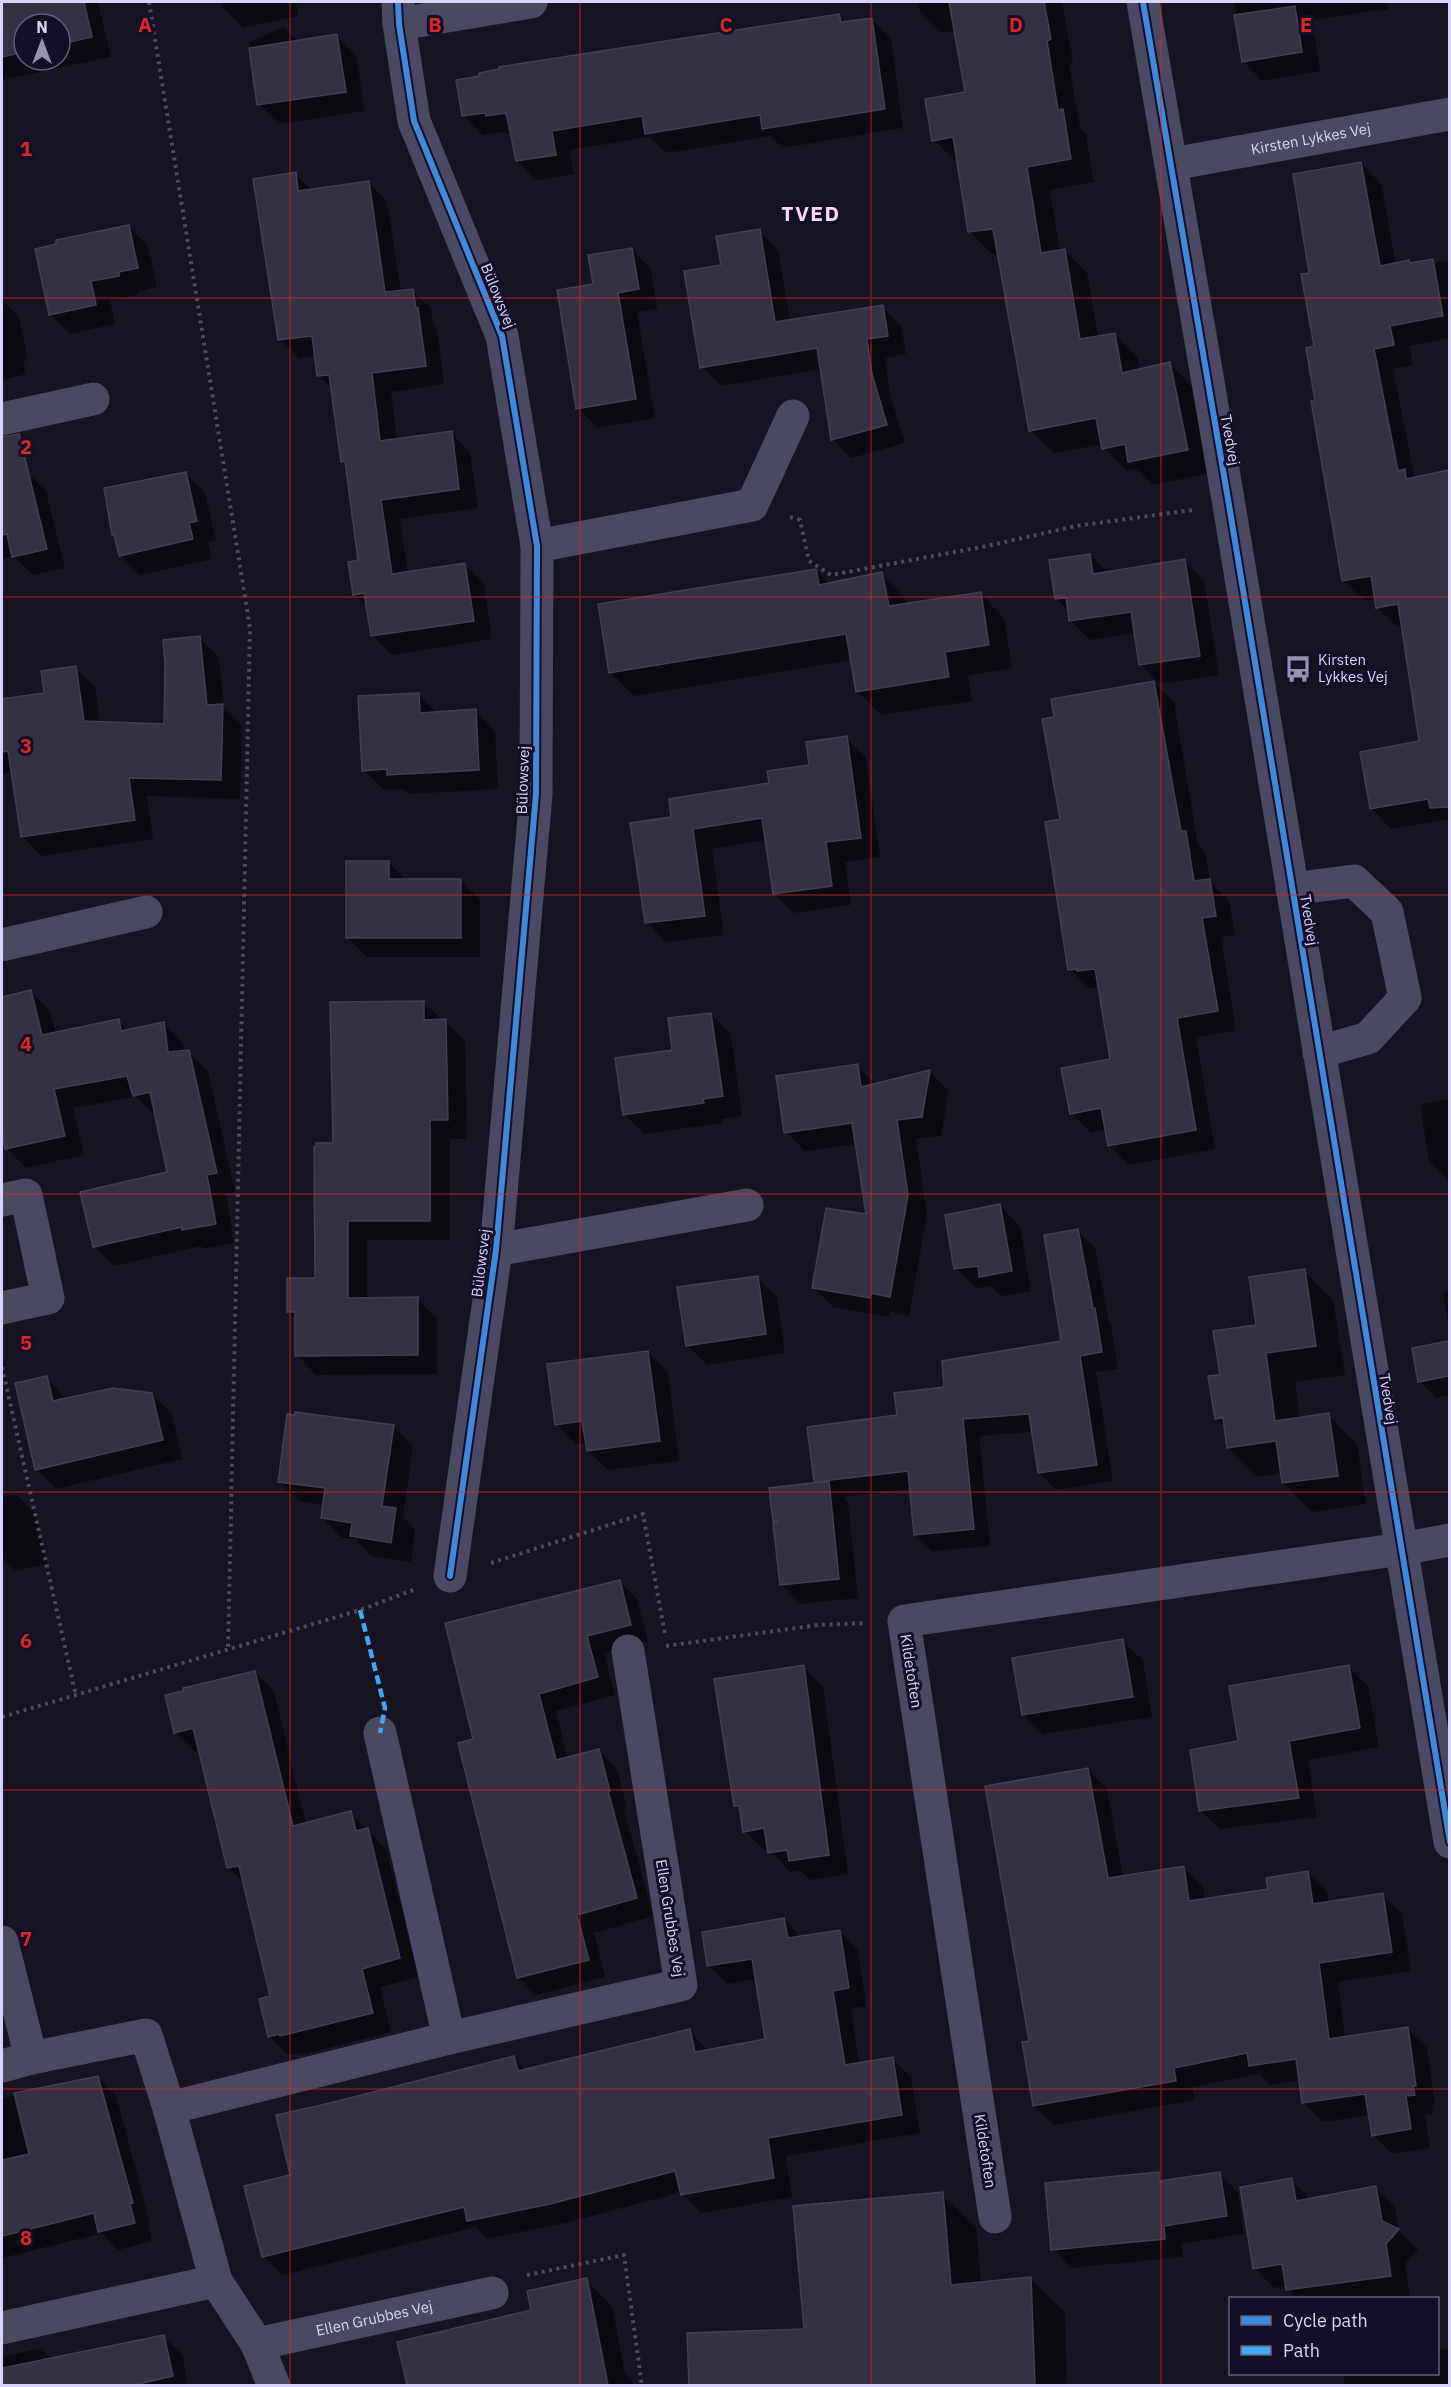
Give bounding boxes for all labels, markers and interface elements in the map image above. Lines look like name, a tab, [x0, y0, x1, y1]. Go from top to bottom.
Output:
text: A	[138, 11, 152, 38]
text: B	[428, 11, 442, 38]
text: C	[719, 11, 733, 38]
text: D	[1009, 11, 1023, 38]
text: E	[1300, 11, 1312, 38]
north arrow	[12, 12, 72, 72]
text: N	[36, 17, 48, 37]
street label: Kirsten Lykkes Vej	[1249, 118, 1372, 159]
text: 1	[20, 135, 32, 162]
district label: TVED	[781, 199, 841, 227]
street label: Bülowsvej	[477, 260, 520, 331]
street label: Tvedvej	[1217, 413, 1244, 467]
text: 2	[20, 433, 32, 460]
place label: Kirsten Lykkes Vej	[1318, 650, 1388, 686]
bus stop icon: Kirsten Lykkes Vej	[1283, 654, 1313, 684]
text: 3	[20, 732, 32, 759]
street label: Bülowsvej	[512, 745, 533, 815]
street label: Tvedvej	[1296, 893, 1323, 947]
text: 4	[20, 1030, 32, 1057]
street label: Bülowsvej	[467, 1228, 494, 1298]
text: 5	[20, 1329, 32, 1356]
street label: Tvedvej	[1375, 1372, 1402, 1426]
text: 6	[20, 1627, 32, 1654]
street label: Kildetoften	[896, 1633, 927, 1709]
street label: Ellen Grubbes Vej	[652, 1858, 689, 1978]
text: 7	[20, 1925, 32, 1952]
street label: Kildetoften	[970, 2113, 1001, 2189]
text: 8	[20, 2224, 32, 2251]
street label: Ellen Grubbes Vej	[314, 2296, 434, 2340]
legend	[1229, 2297, 1439, 2375]
text: Cycle path	[1283, 2309, 1368, 2332]
text: Path	[1283, 2339, 1320, 2362]

